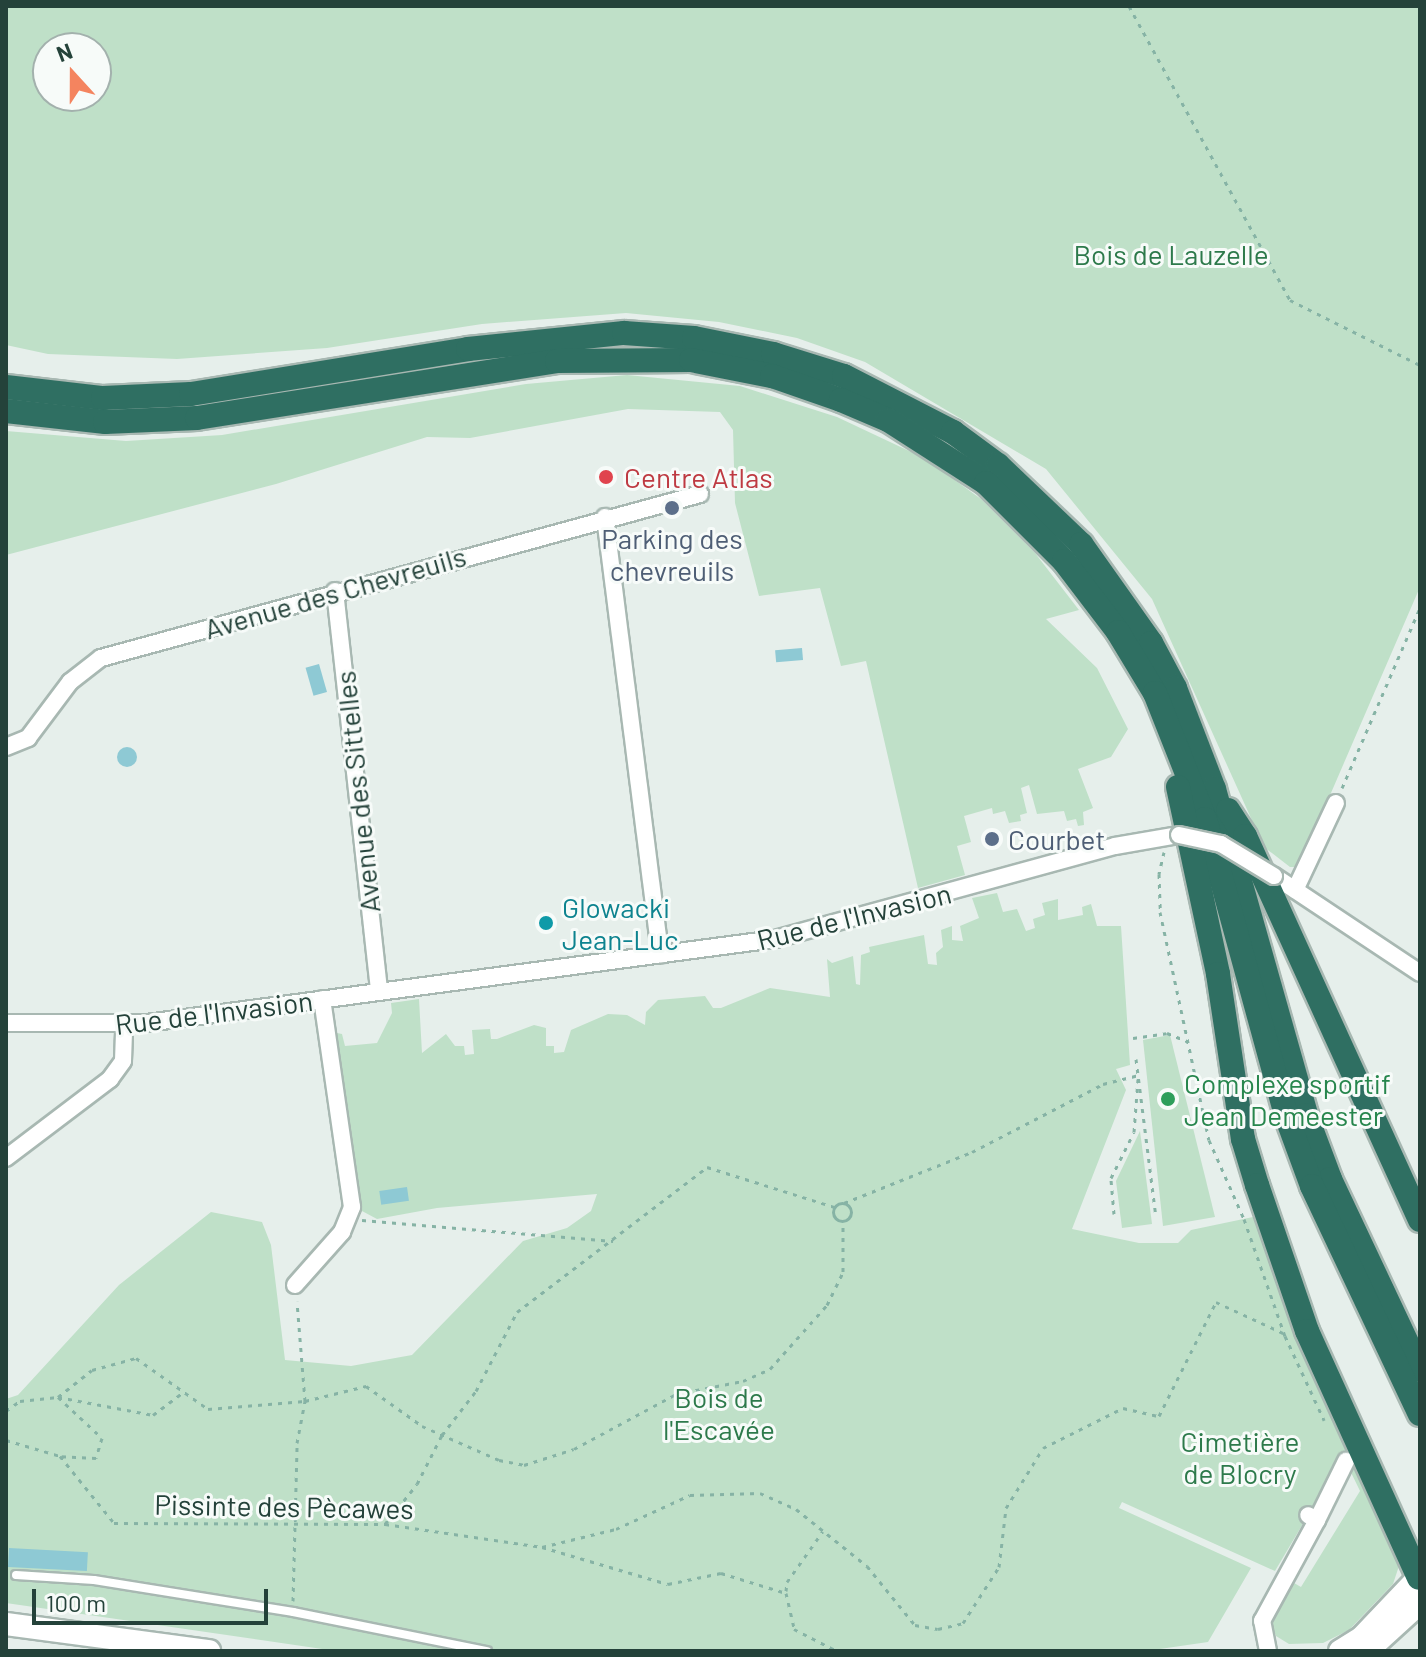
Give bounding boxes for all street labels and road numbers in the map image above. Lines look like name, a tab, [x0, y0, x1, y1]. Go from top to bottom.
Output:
street label: Avenue des Chevreuils	[200, 539, 470, 645]
street label: Avenue des Sittelles	[328, 669, 386, 915]
street label: Rue de l'Invasion	[753, 876, 955, 956]
street label: Rue de l'Invasion	[113, 983, 315, 1041]
street label: Pissinte des Pècawes	[154, 1487, 414, 1525]

